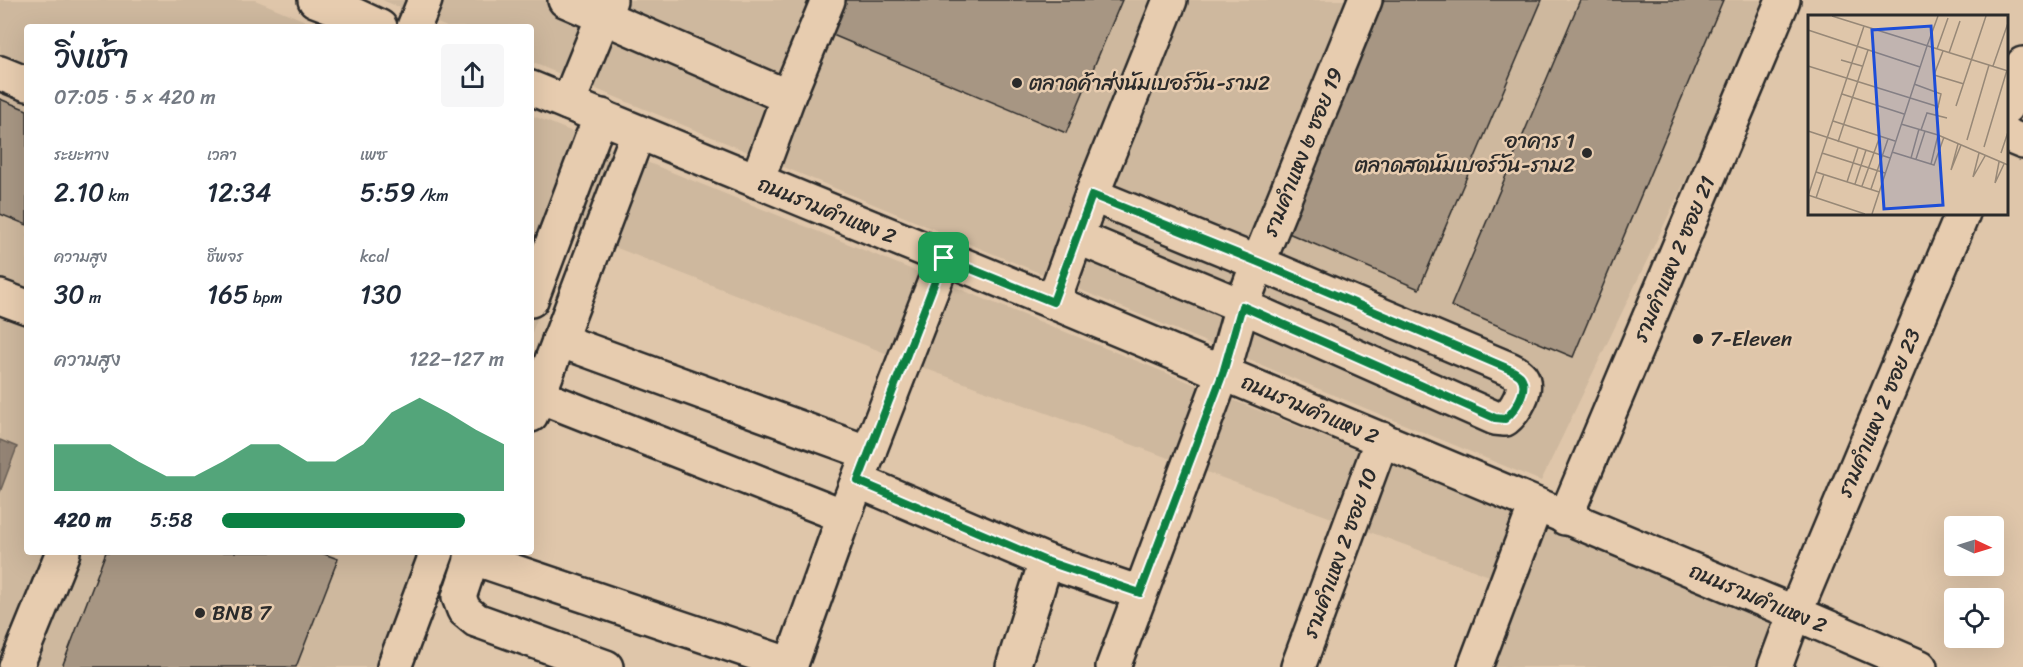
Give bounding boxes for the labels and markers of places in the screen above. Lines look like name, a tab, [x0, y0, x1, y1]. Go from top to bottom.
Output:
place label: ตลาดค้าส่งนัมเบอร์วัน-ราม2	[1029, 64, 1270, 102]
marker: ตลาดค้าส่งนัมเบอร์วัน-ราม2	[1010, 76, 1024, 90]
place label: อาคาร 1 ตลาดสดนัมเบอร์วัน-ราม2	[1354, 122, 1575, 184]
marker: อาคาร 1 ตลาดสดนัมเบอร์วัน-ราม2	[1580, 146, 1594, 160]
pin	[918, 232, 969, 283]
place label: 7-Eleven	[1710, 320, 1792, 358]
marker: 7-Eleven	[1691, 332, 1705, 346]
place label: BNB 7	[212, 594, 273, 632]
marker: BNB 7	[193, 606, 207, 620]

